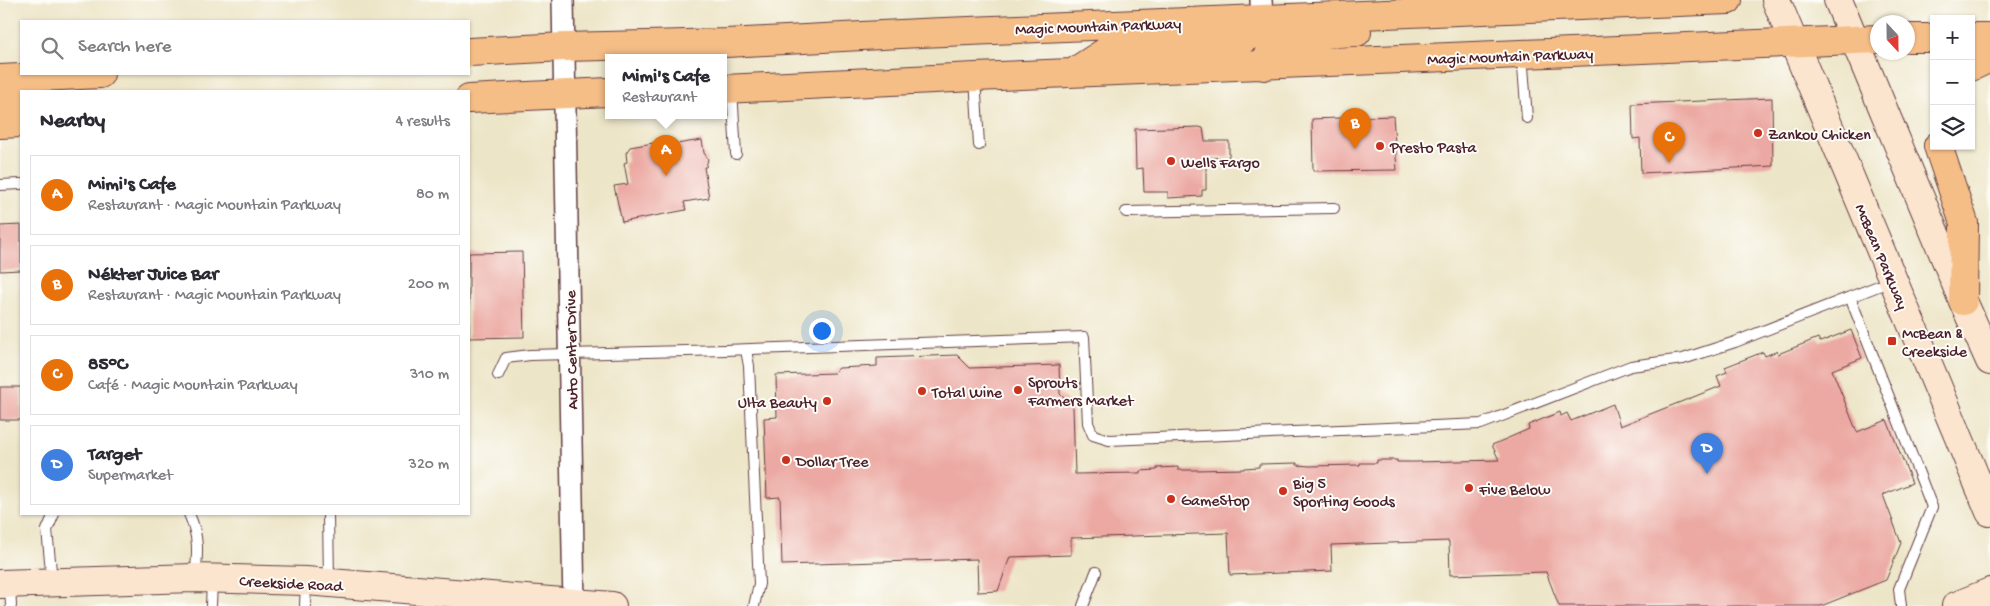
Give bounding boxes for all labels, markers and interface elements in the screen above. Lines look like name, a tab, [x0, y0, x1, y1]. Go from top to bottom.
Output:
north arrow	[1870, 15, 1915, 60]
map controls	[1930, 15, 1975, 150]
button: +	[1930, 15, 1975, 60]
street label: Magic Mountain Parkway	[1015, 16, 1182, 41]
search box	[20, 20, 470, 75]
icon: search	[38, 34, 66, 62]
text: Search here	[78, 36, 172, 59]
street label: Magic Mountain Parkway	[1427, 46, 1594, 71]
popup	[605, 54, 727, 119]
button: −	[1930, 60, 1975, 105]
text: Mimi's Cafe	[622, 66, 710, 89]
text: Restaurant	[622, 89, 696, 108]
button: layers	[1930, 105, 1975, 150]
pin: B	[1339, 108, 1371, 149]
text: Nearby	[40, 110, 105, 135]
text: 4 results	[395, 113, 450, 132]
pin: C	[1653, 122, 1685, 163]
marker: Zankou Chicken	[1752, 127, 1764, 139]
place label: Zankou Chicken	[1768, 127, 1871, 146]
pin: A	[650, 135, 682, 176]
marker: Presto Pasta	[1374, 140, 1386, 152]
place label: Presto Pasta	[1389, 140, 1477, 159]
marker: Wells Fargo	[1165, 155, 1177, 167]
place label: Wells Fargo	[1181, 155, 1260, 174]
text: Mimi's Cafe	[88, 174, 176, 197]
text: A	[52, 186, 62, 205]
text: 80 m	[416, 186, 449, 205]
text: Restaurant · Magic Mountain Parkway	[88, 197, 341, 216]
street label: McBean Parkway	[1849, 202, 1911, 313]
text: Nékter Juice Bar	[88, 264, 218, 287]
text: B	[53, 276, 61, 295]
text: 200 m	[408, 276, 449, 295]
text: Restaurant · Magic Mountain Parkway	[88, 287, 341, 306]
street label: Auto Center Drive	[563, 289, 584, 410]
your location	[809, 318, 835, 344]
place label: McBean & Creekside	[1902, 326, 1968, 363]
marker: McBean & Creekside	[1886, 335, 1898, 347]
text: 85°C	[88, 354, 127, 377]
text: C	[53, 366, 61, 385]
text: 310 m	[410, 366, 449, 385]
place label: Sprouts Farmers Market	[1027, 375, 1135, 412]
text: Café · Magic Mountain Parkway	[88, 377, 298, 396]
marker: Sprouts Farmers Market	[1012, 384, 1024, 396]
marker: Total Wine	[916, 385, 928, 397]
place label: Total Wine	[931, 385, 1003, 404]
place label: Ulta Beauty	[738, 395, 817, 414]
marker: Ulta Beauty	[821, 395, 833, 407]
pin: D	[1691, 433, 1723, 474]
text: Target	[88, 444, 141, 467]
marker: Dollar Tree	[780, 454, 792, 466]
place label: Dollar Tree	[795, 454, 869, 473]
text: D	[52, 456, 62, 475]
text: 320 m	[409, 456, 449, 475]
text: Supermarket	[88, 467, 173, 486]
place label: Big 5 Sporting Goods	[1292, 476, 1396, 513]
marker: Five Below	[1463, 482, 1475, 494]
place label: Five Below	[1478, 482, 1551, 501]
marker: Big 5 Sporting Goods	[1277, 485, 1289, 497]
marker: GameStop	[1165, 493, 1177, 505]
place label: GameStop	[1181, 493, 1250, 512]
street label: Creekside Road	[239, 573, 345, 598]

